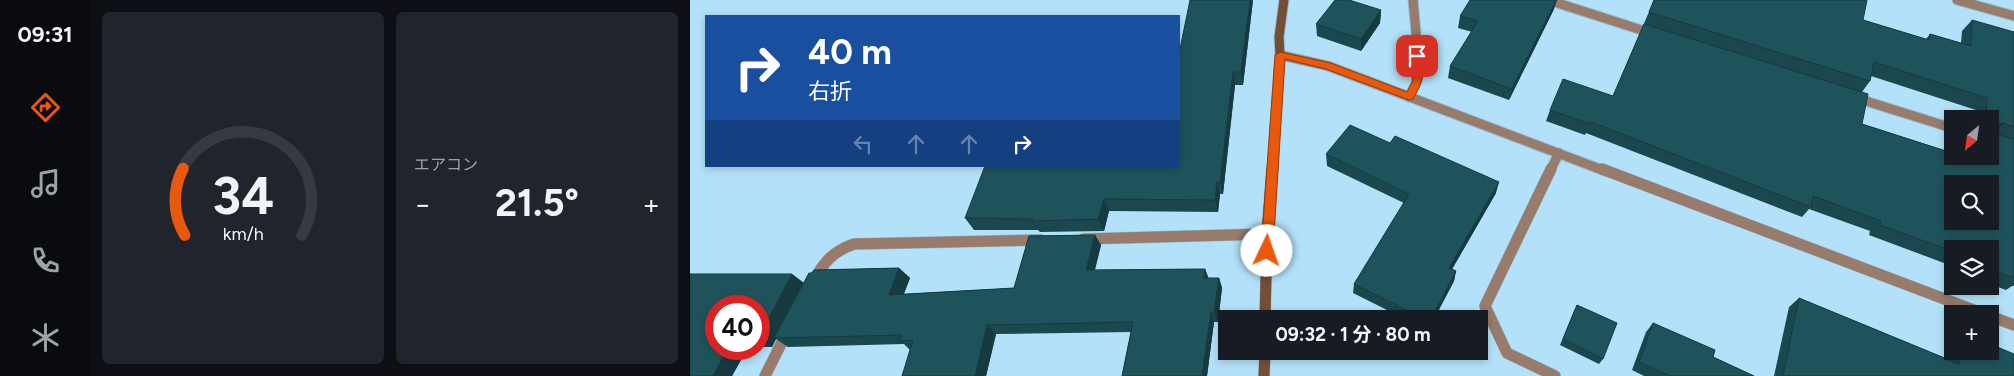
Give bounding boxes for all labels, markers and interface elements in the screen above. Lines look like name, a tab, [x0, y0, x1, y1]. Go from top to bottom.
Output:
text: 09:31	[17, 21, 73, 48]
text: 40 m	[808, 31, 892, 73]
icon: right	[725, 35, 790, 100]
pin	[1396, 35, 1438, 77]
icon: arrive	[1403, 42, 1431, 70]
text: 右折	[808, 78, 852, 105]
icon: directions	[28, 90, 63, 125]
north arrow	[1944, 110, 1999, 165]
map controls	[1944, 110, 1999, 360]
icon: left	[849, 130, 877, 158]
icon: ahead	[902, 130, 930, 158]
icon: ahead	[955, 130, 983, 158]
icon: right	[1008, 130, 1036, 158]
text: エアコン	[414, 155, 478, 174]
text: 34	[212, 165, 274, 227]
icon: music	[28, 166, 63, 201]
button: search	[1944, 175, 1999, 230]
text: 21.5°	[495, 180, 579, 226]
text: −	[414, 187, 431, 221]
text: +	[643, 187, 660, 221]
text: km/h	[223, 223, 263, 244]
position arrow	[1240, 224, 1292, 276]
button: layers	[1944, 240, 1999, 295]
icon: phone	[28, 243, 63, 278]
speed limit sign: 40	[705, 295, 770, 360]
button: +	[1944, 305, 1999, 360]
icon: climate	[28, 320, 63, 355]
text: 09:32 · 1 分 · 80 m	[1275, 323, 1431, 346]

